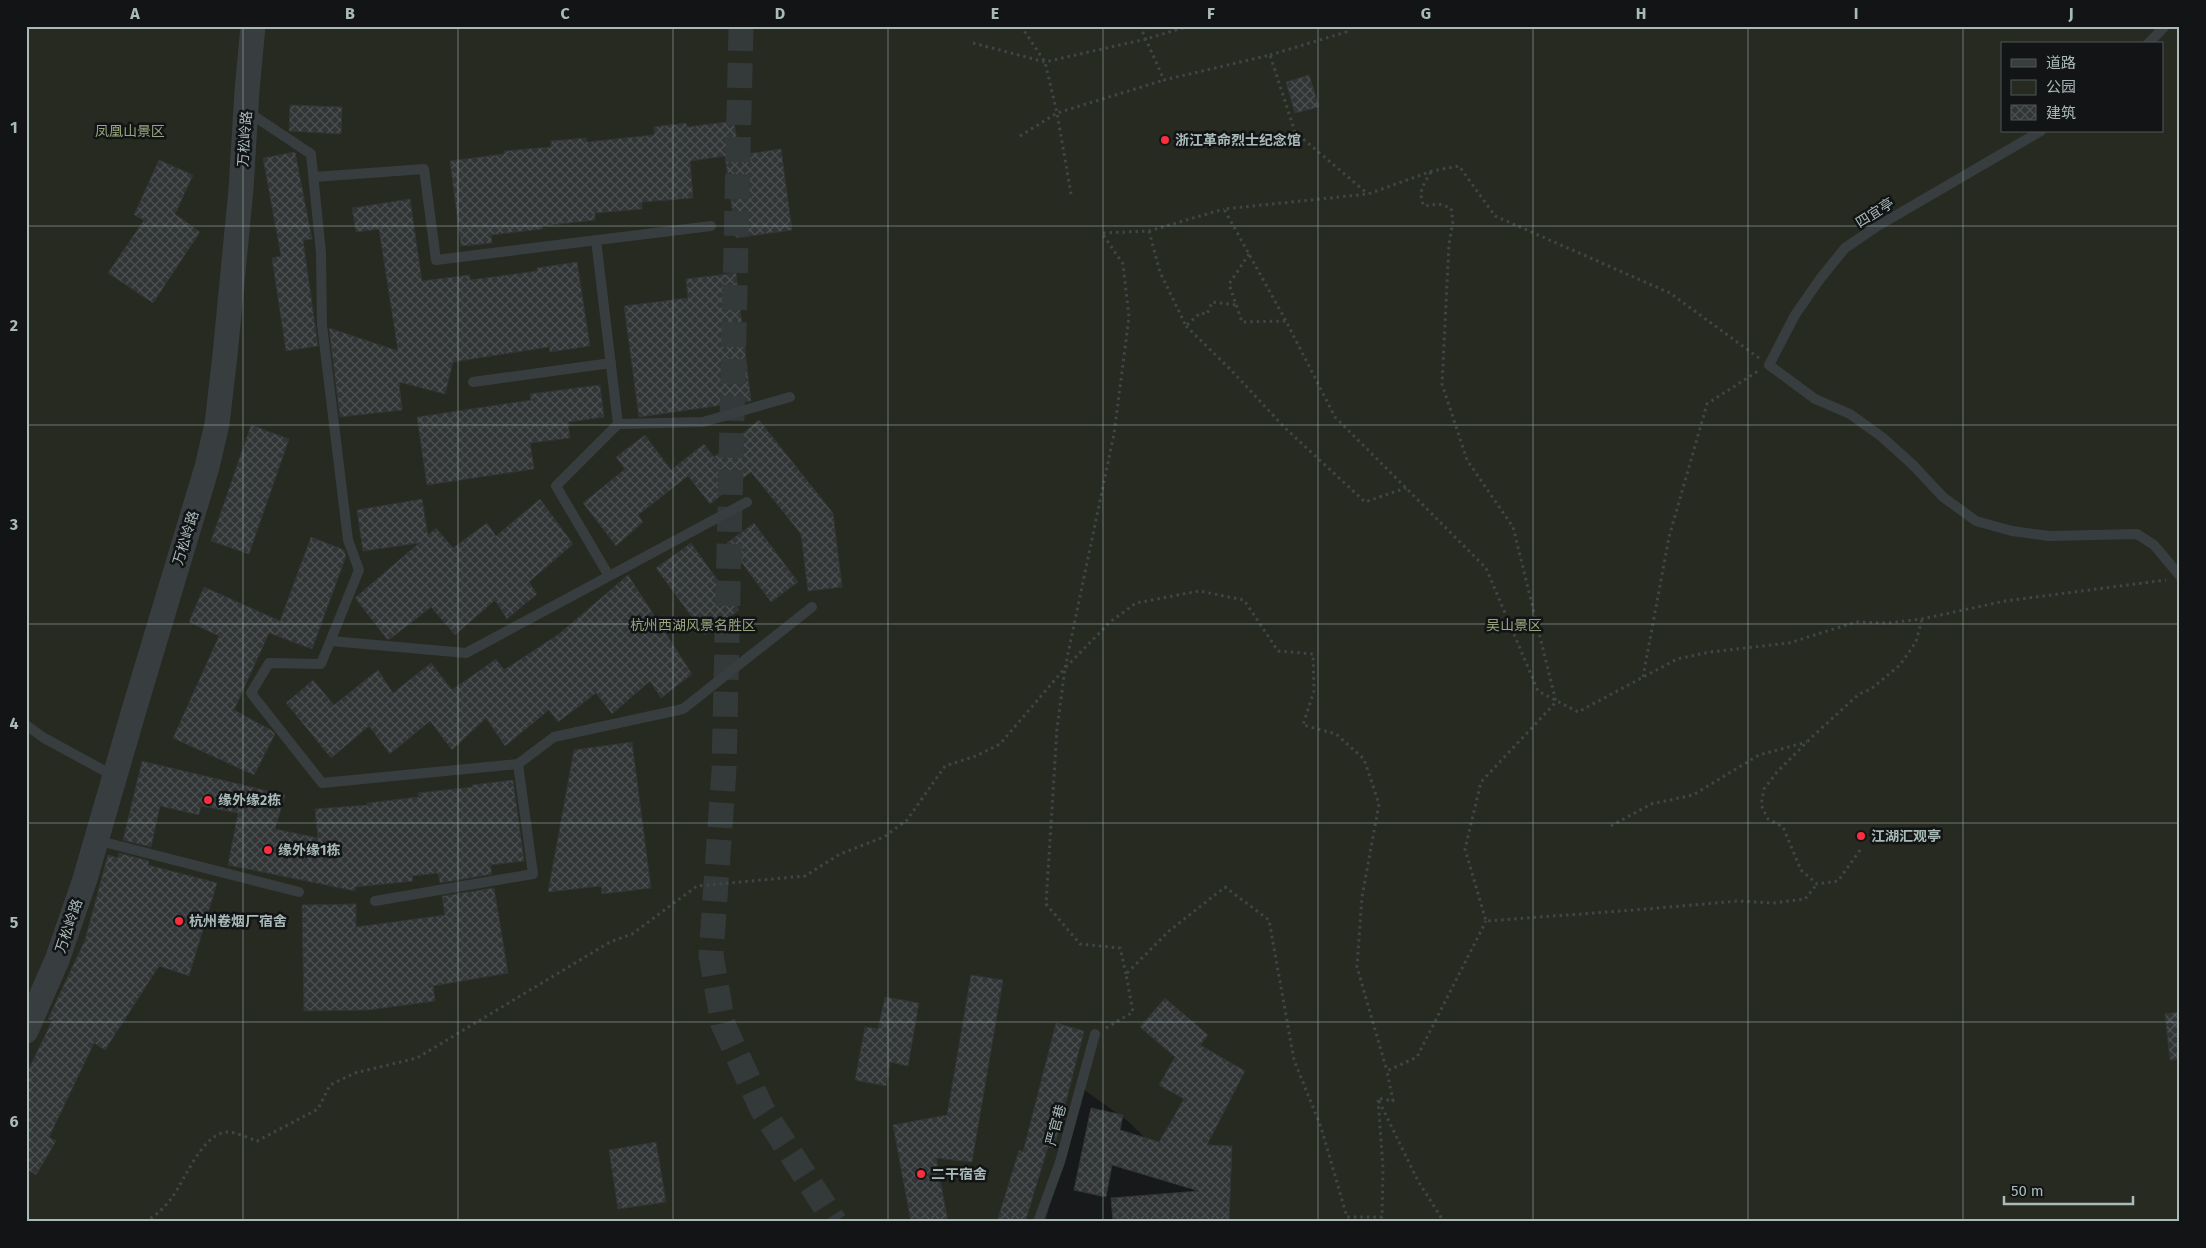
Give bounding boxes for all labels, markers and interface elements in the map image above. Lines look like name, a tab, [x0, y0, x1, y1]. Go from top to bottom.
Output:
text: A	[129, 4, 140, 23]
text: B	[345, 4, 355, 23]
text: C	[560, 4, 570, 23]
text: D	[775, 4, 785, 23]
text: E	[991, 4, 999, 23]
text: F	[1207, 4, 1215, 23]
text: G	[1421, 4, 1431, 23]
text: H	[1636, 4, 1646, 23]
text: I	[1854, 4, 1858, 23]
text: J	[2067, 4, 2074, 23]
legend	[2001, 42, 2164, 132]
text: 道路	[2046, 54, 2076, 72]
text: 公园	[2046, 78, 2076, 96]
text: 建筑	[2046, 104, 2076, 122]
street label: 万松岭路	[235, 110, 255, 168]
text: 1	[10, 118, 18, 137]
park label: 凤凰山景区	[95, 123, 165, 140]
place label: 浙江革命烈士纪念馆	[1175, 132, 1301, 149]
marker: 浙江革命烈士纪念馆	[1159, 134, 1171, 146]
street label: 四宜亭	[1853, 195, 1897, 231]
text: 2	[10, 316, 18, 335]
street label: 万松岭路	[170, 509, 202, 567]
text: 3	[9, 515, 18, 534]
park label: 杭州西湖风景名胜区	[630, 617, 756, 634]
park label: 吴山景区	[1486, 617, 1542, 634]
text: 4	[9, 714, 19, 733]
place label: 缘外缘2栋	[218, 792, 281, 809]
marker: 缘外缘2栋	[202, 794, 214, 806]
place label: 江湖汇观亭	[1871, 828, 1941, 845]
marker: 江湖汇观亭	[1855, 830, 1867, 842]
place label: 缘外缘1栋	[278, 842, 341, 859]
marker: 缘外缘1栋	[262, 844, 274, 856]
street label: 万松岭路	[52, 897, 86, 955]
text: 5	[10, 913, 19, 932]
place label: 杭州卷烟厂宿舍	[189, 913, 287, 930]
marker: 杭州卷烟厂宿舍	[173, 915, 185, 927]
street label: 严官巷	[1042, 1103, 1070, 1147]
text: 6	[9, 1112, 19, 1131]
place label: 二干宿舍	[931, 1166, 987, 1183]
marker: 二干宿舍	[915, 1168, 927, 1180]
scale bar	[2004, 1173, 2132, 1205]
text: 50 m	[2011, 1182, 2044, 1200]

